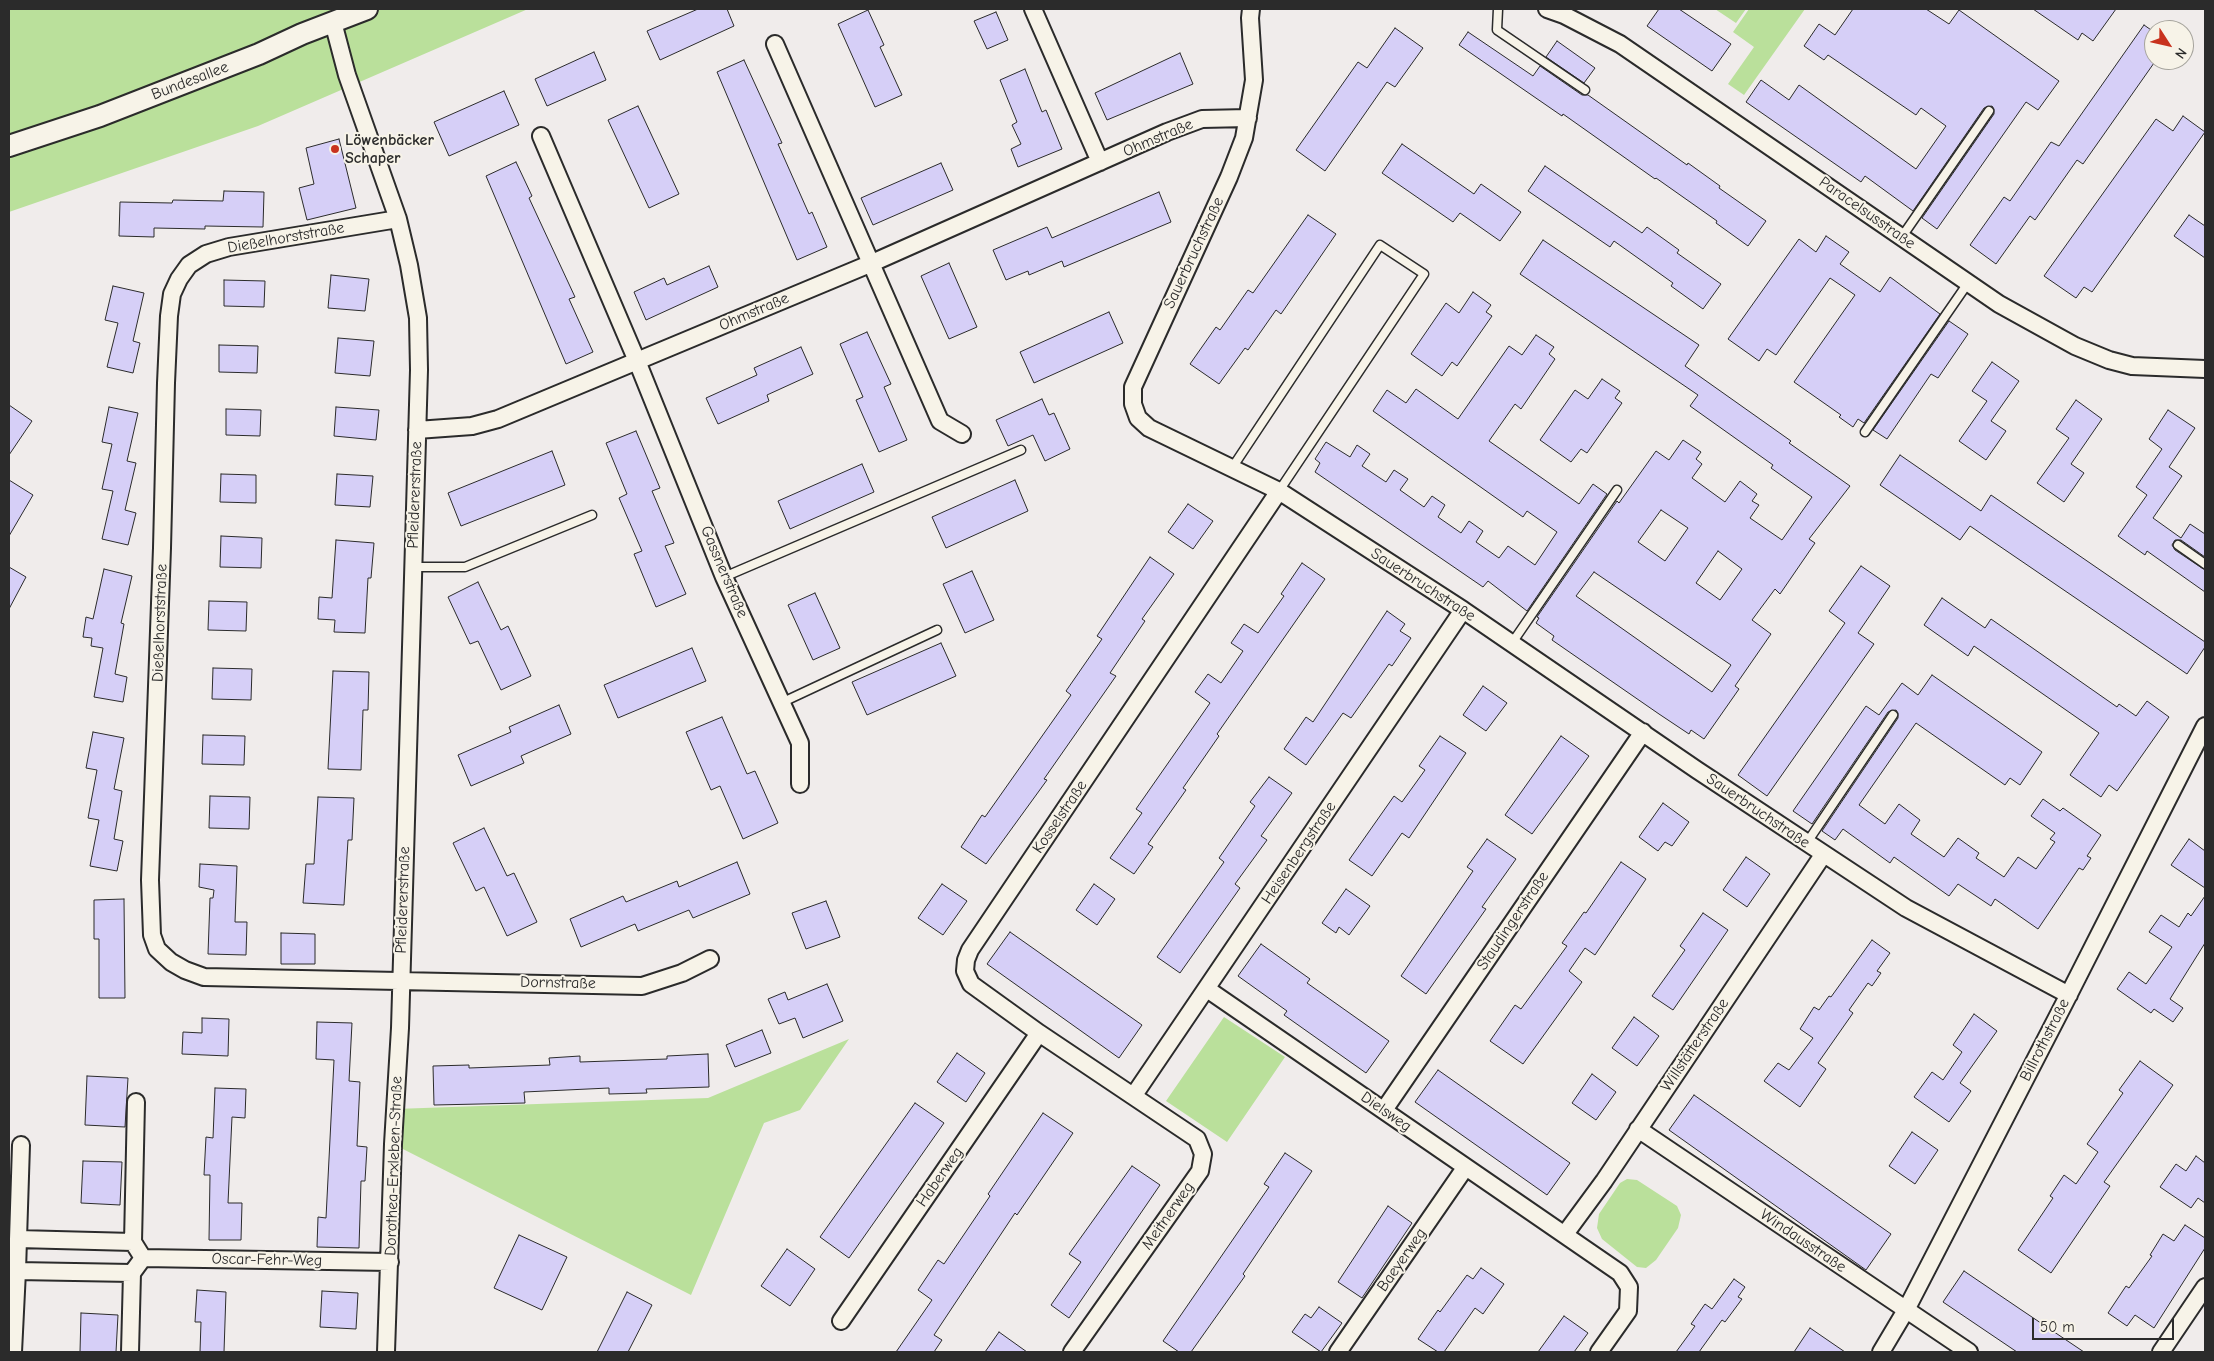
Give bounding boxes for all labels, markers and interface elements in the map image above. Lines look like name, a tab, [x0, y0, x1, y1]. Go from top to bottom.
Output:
north arrow	[2144, 20, 2194, 70]
text: N	[2171, 45, 2190, 62]
street label: Bundesallee	[149, 57, 231, 105]
street label: Ohmstraße	[1120, 115, 1196, 161]
place label: Löwenbäcker Schaper	[345, 130, 434, 168]
marker: Löwenbäcker Schaper	[329, 143, 341, 155]
street label: Paracelsusstraße	[1815, 173, 1919, 253]
street label: Sauerbruchstraße	[1160, 194, 1228, 312]
street label: Dießelhorststraße	[226, 218, 346, 258]
street label: Ohmstraße	[716, 289, 792, 335]
street label: Pfleidererstraße	[404, 441, 426, 549]
street label: Gassnerstraße	[696, 523, 752, 621]
street label: Sauerbruchstraße	[1367, 544, 1479, 626]
street label: Dießelhorststraße	[148, 564, 172, 682]
street label: Sauerbruchstraße	[1702, 769, 1814, 853]
street label: Kosselstraße	[1029, 777, 1091, 857]
street label: Heisenbergstraße	[1258, 798, 1340, 908]
street label: Pfleidererstraße	[392, 846, 414, 954]
street label: Staudingerstraße	[1473, 868, 1553, 974]
street label: Dornstraße	[520, 973, 596, 993]
street label: Willstätterstraße	[1657, 995, 1733, 1095]
street label: Billrothstraße	[2016, 996, 2074, 1084]
street label: Dorothea-Erxleben-Straße	[381, 1076, 407, 1256]
street label: Dielsweg	[1357, 1088, 1415, 1136]
street label: Haberweg	[912, 1143, 968, 1211]
street label: Meitnerweg	[1138, 1178, 1198, 1254]
street label: Windausstraße	[1756, 1205, 1850, 1277]
street label: Baeyerweg	[1373, 1224, 1431, 1296]
street label: Oscar-Fehr-Weg	[211, 1249, 323, 1271]
scale bar	[2034, 1308, 2176, 1340]
text: 50 m	[2040, 1318, 2075, 1336]

